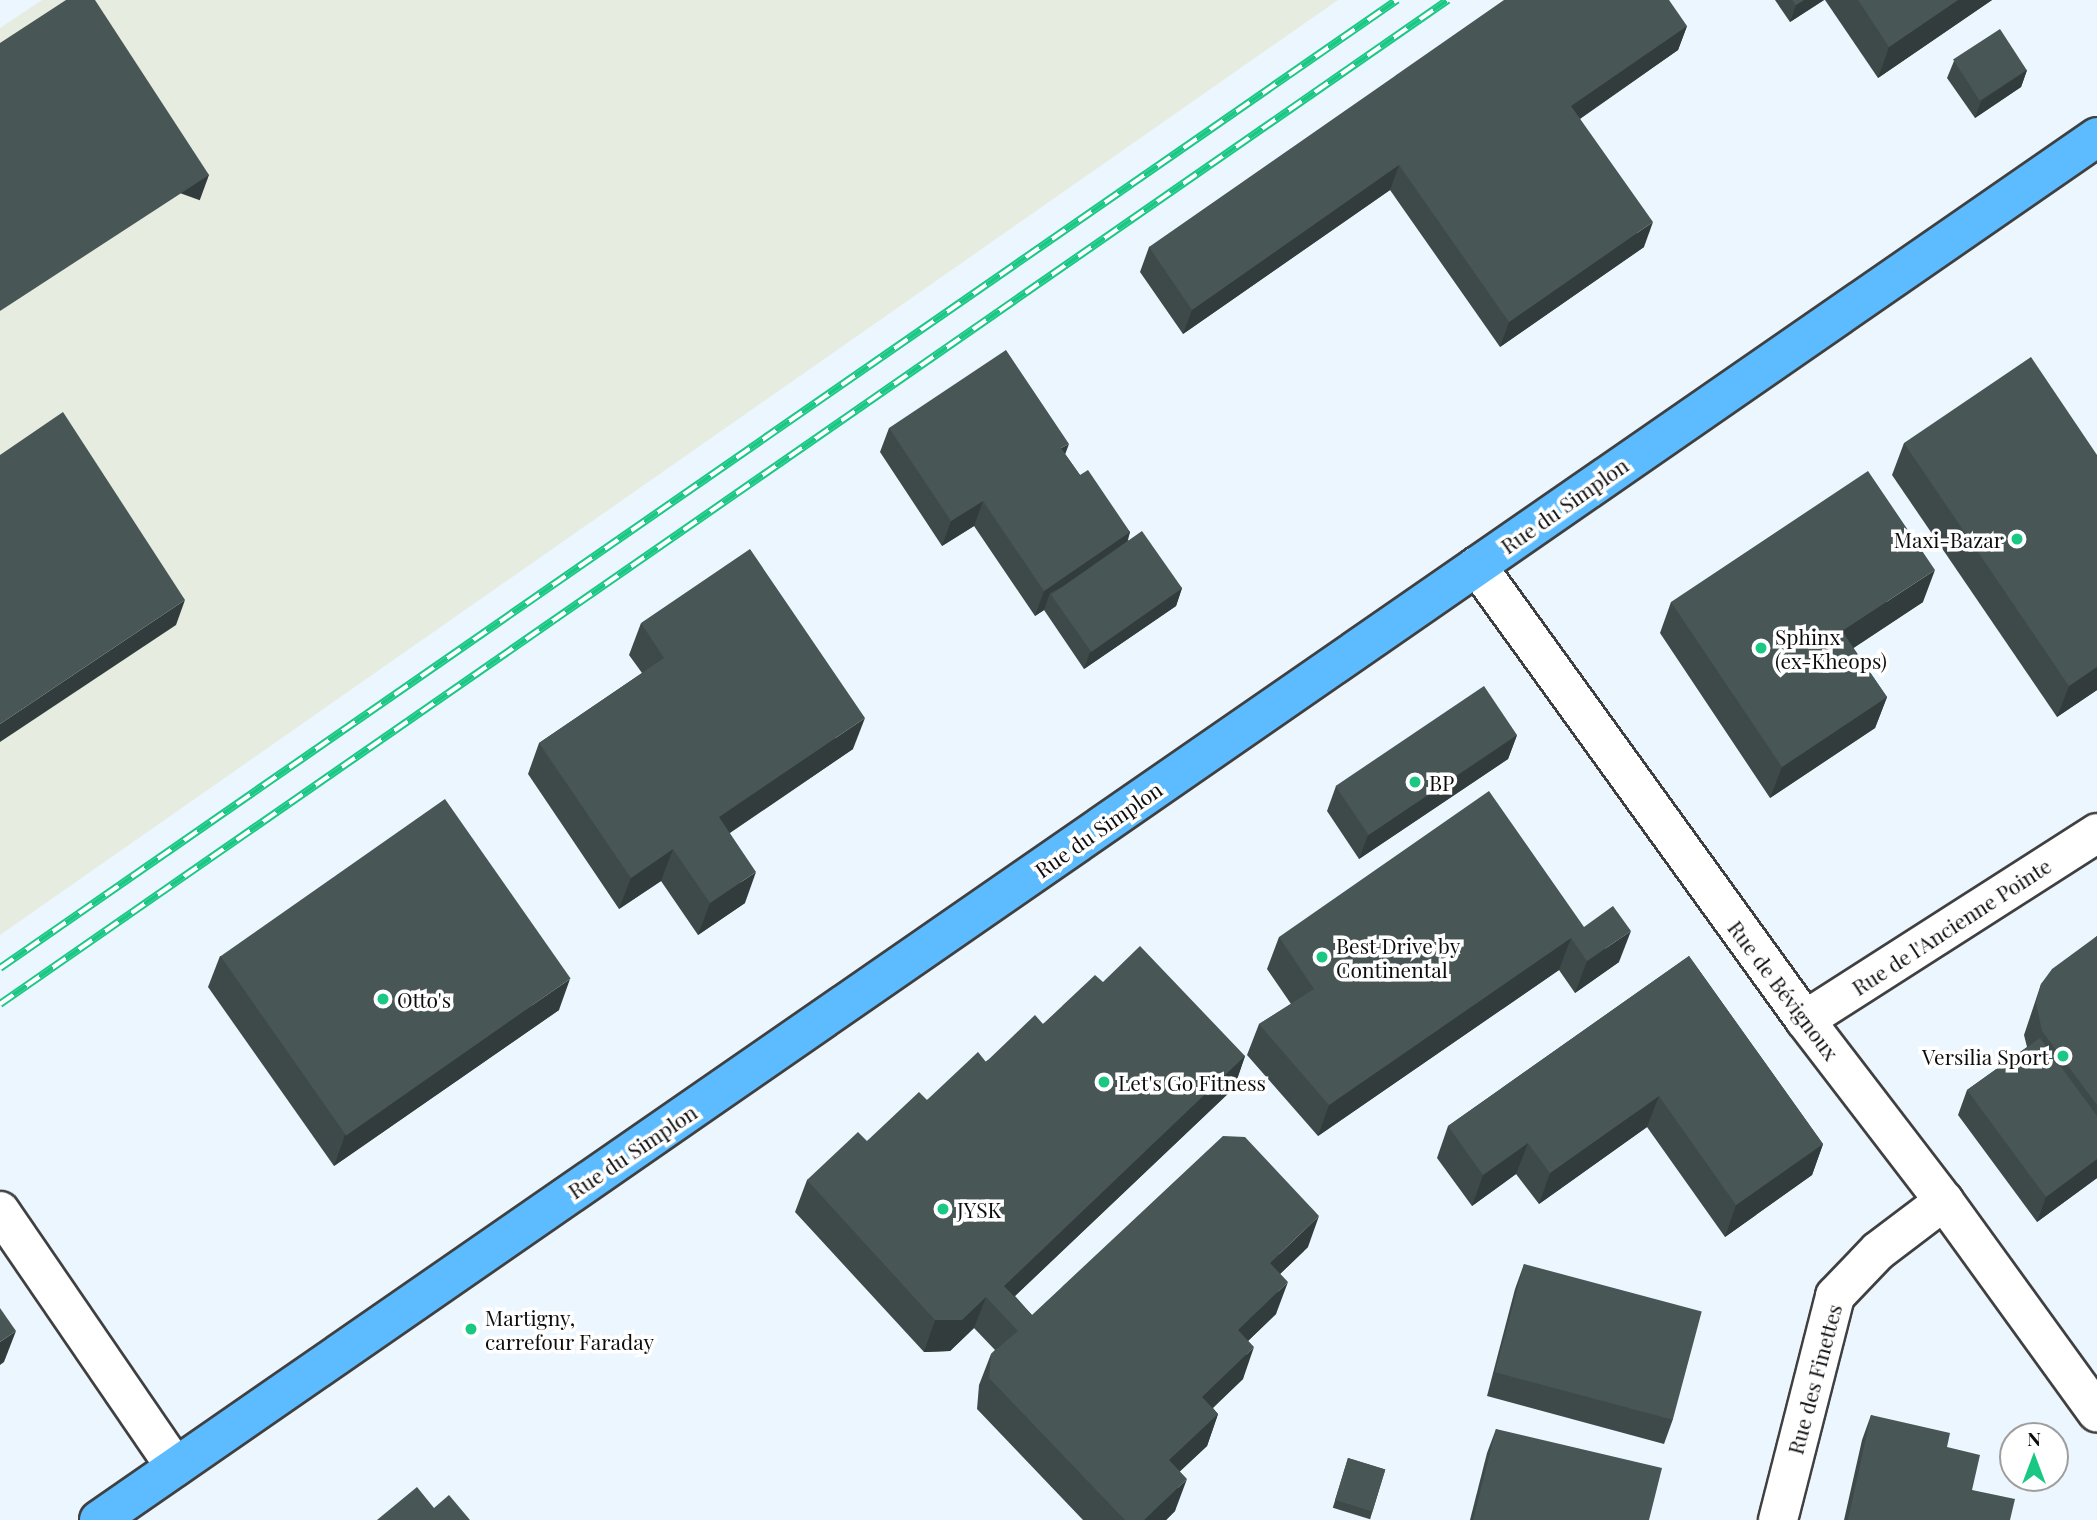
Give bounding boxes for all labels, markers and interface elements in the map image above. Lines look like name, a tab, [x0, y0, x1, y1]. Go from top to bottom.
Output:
street label: Rue du Simplon	[1496, 452, 1632, 558]
place label: Maxi-Bazar	[1894, 526, 2003, 552]
marker: Maxi-Bazar	[2009, 531, 2025, 547]
place label: Sphinx (ex-Kheops)	[1775, 623, 1887, 673]
marker: Sphinx (ex-Kheops)	[1753, 640, 1769, 656]
place label: BP	[1429, 769, 1454, 795]
marker: BP	[1407, 774, 1423, 790]
street label: Rue du Simplon	[1030, 776, 1166, 882]
street label: Rue de l'Ancienne Pointe	[1847, 852, 2055, 1000]
street label: Rue de Bévignoux	[1723, 915, 1845, 1065]
place label: Best Drive by Continental	[1336, 932, 1461, 982]
marker: Best Drive by Continental	[1314, 949, 1330, 965]
place label: Otto's	[397, 986, 451, 1012]
marker: Otto's	[375, 991, 391, 1007]
place label: Versilia Sport	[1922, 1043, 2049, 1069]
marker: Versilia Sport	[2055, 1048, 2071, 1064]
place label: Let's Go Fitness	[1118, 1069, 1266, 1095]
marker: Let's Go Fitness	[1096, 1074, 1112, 1090]
street label: Rue du Simplon	[563, 1099, 701, 1203]
place label: JYSK	[957, 1196, 1001, 1222]
marker: JYSK	[935, 1201, 951, 1217]
street label: Rue des Finettes	[1782, 1301, 1846, 1457]
place label: Martigny, carrefour Faraday	[485, 1304, 654, 1354]
marker: Martigny, carrefour Faraday	[463, 1321, 479, 1337]
north arrow	[1999, 1422, 2069, 1492]
text: N	[2027, 1425, 2041, 1451]

